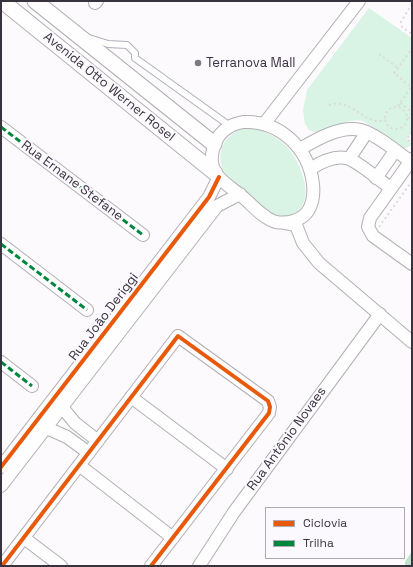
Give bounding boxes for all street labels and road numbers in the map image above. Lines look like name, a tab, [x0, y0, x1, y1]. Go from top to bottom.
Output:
street label: Avenida Otto Werner Rosel	[40, 29, 178, 145]
street label: Rua Ernane Stefane	[18, 138, 126, 224]
street label: Rua João Deriggi	[66, 270, 142, 364]
street label: Rua Antônio Novaes	[244, 384, 330, 494]

